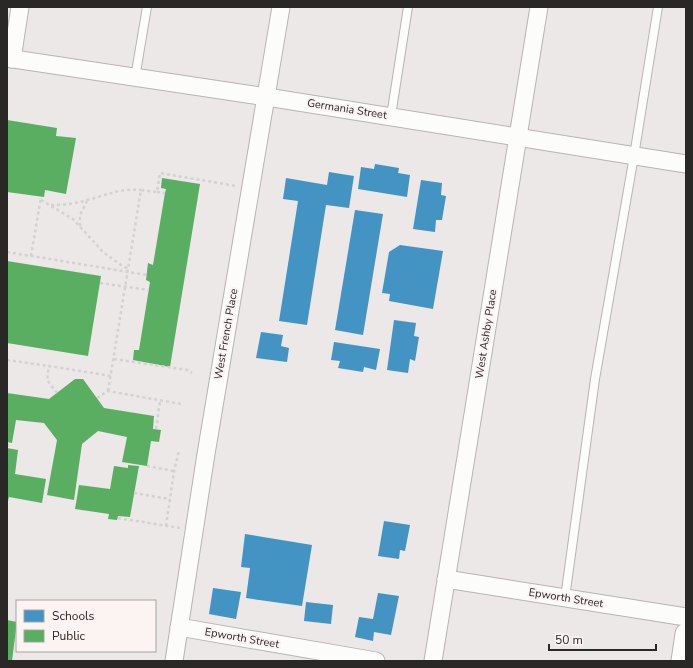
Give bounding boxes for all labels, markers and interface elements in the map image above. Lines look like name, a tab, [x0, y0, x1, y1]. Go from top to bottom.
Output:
street label: Germania Street	[306, 95, 388, 123]
street label: West French Place	[211, 287, 241, 381]
street label: West Ashby Place	[472, 288, 501, 380]
street label: Epworth Street	[528, 585, 604, 611]
legend	[16, 600, 156, 652]
text: Schools	[52, 608, 95, 624]
street label: Epworth Street	[204, 624, 280, 652]
scale bar	[549, 626, 656, 652]
text: Public	[52, 628, 86, 644]
text: 50 m	[555, 632, 583, 648]

